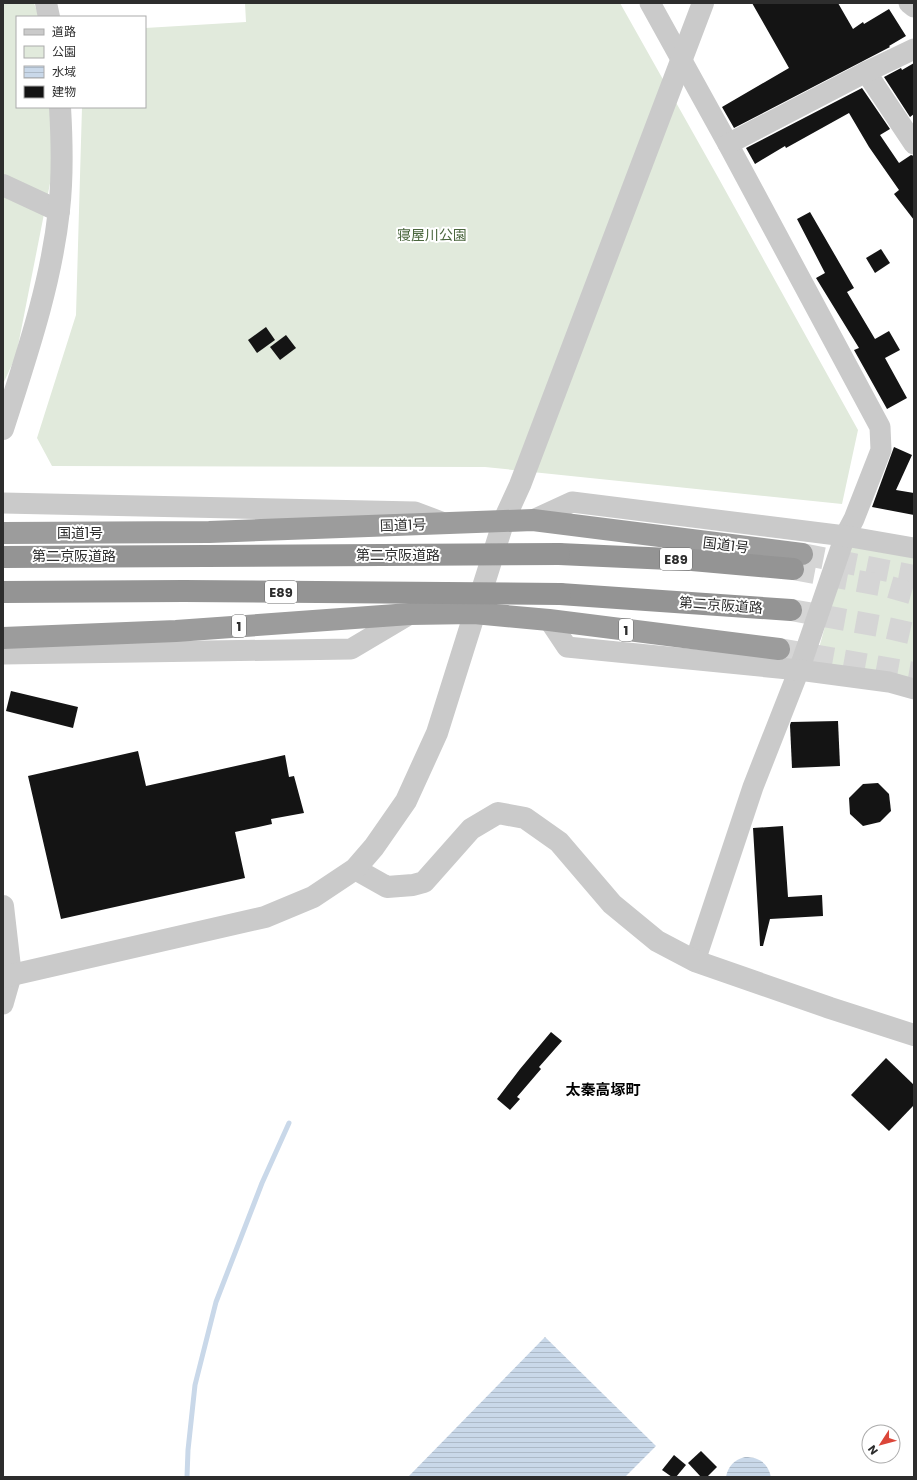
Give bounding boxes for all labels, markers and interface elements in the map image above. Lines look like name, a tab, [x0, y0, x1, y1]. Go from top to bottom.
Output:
legend	[16, 16, 146, 108]
text: 道路	[52, 23, 76, 40]
text: 公園	[52, 43, 76, 60]
text: 水域	[52, 63, 76, 80]
text: 建物	[52, 83, 76, 100]
park label: 寝屋川公園	[397, 225, 467, 245]
street label: 国道1号	[379, 514, 427, 536]
street label: 国道1号	[57, 523, 103, 543]
street label: 国道1号	[702, 532, 750, 558]
street label: 第二京阪道路	[356, 545, 440, 565]
street label: 第二京阪道路	[32, 546, 116, 566]
road number: E89	[660, 548, 692, 570]
road number: E89	[265, 581, 297, 603]
street label: 第二京阪道路	[678, 592, 764, 618]
road number: 1	[232, 615, 246, 637]
road number: 1	[619, 619, 633, 641]
district label: 太秦高塚町	[565, 1079, 641, 1100]
north arrow	[861, 1424, 901, 1464]
text: N	[864, 1442, 882, 1458]

